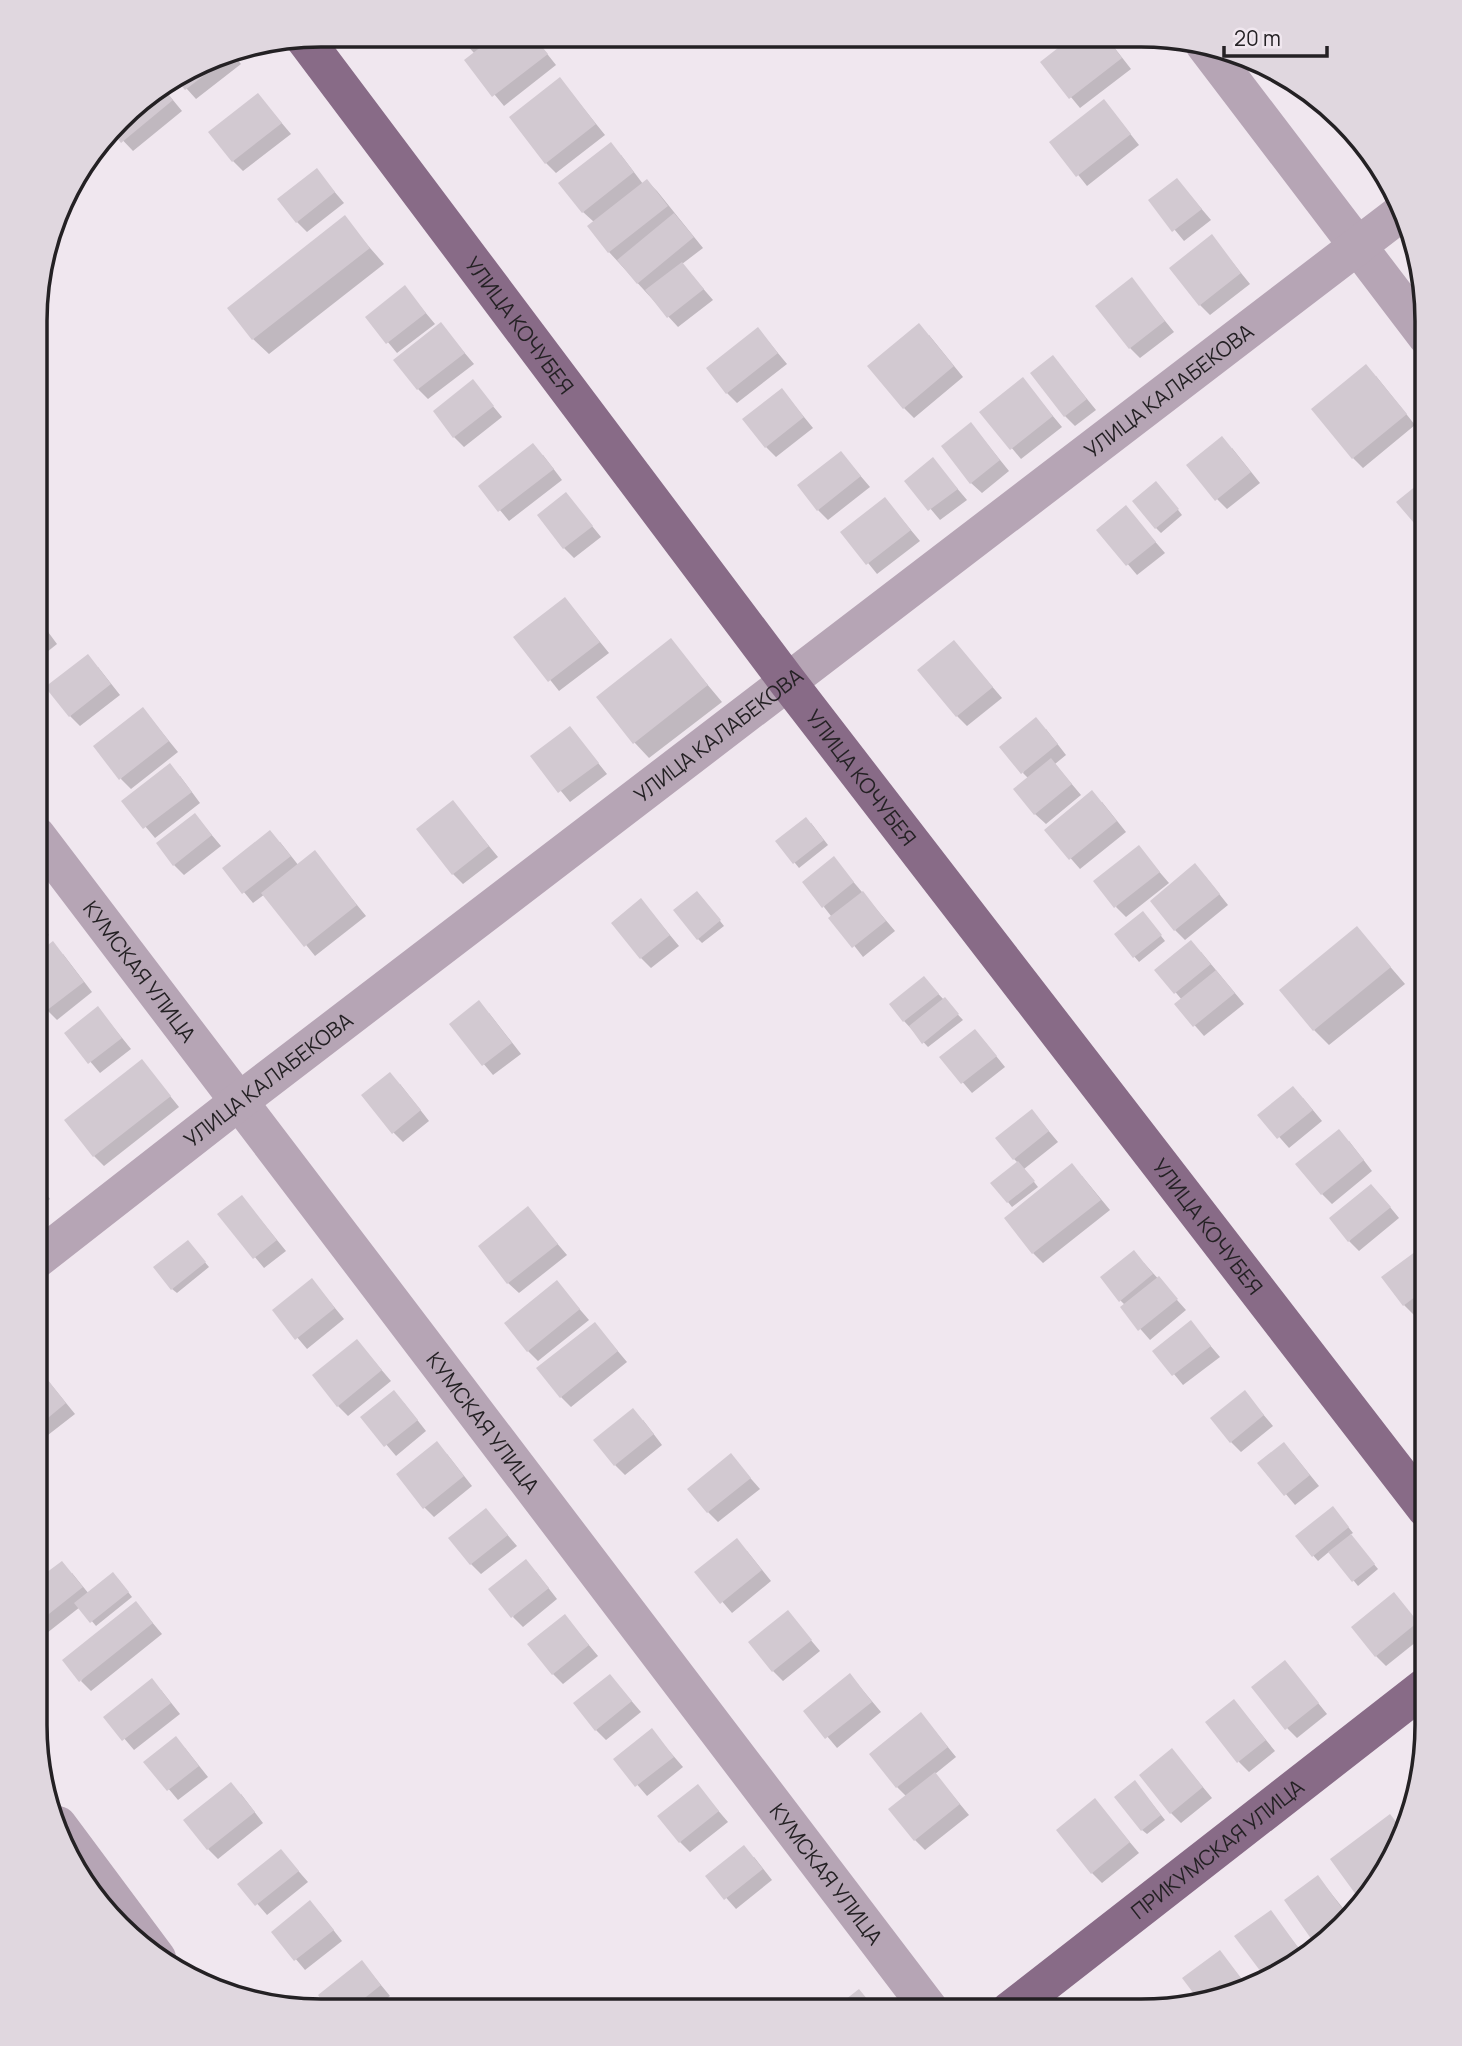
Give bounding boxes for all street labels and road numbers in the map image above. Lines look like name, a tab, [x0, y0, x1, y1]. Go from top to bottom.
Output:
street label: УЛИЦА КОЧУБЕЯ	[459, 251, 580, 399]
street label: УЛИЦА КАЛАБЕКОВА	[1079, 317, 1259, 464]
street label: УЛИЦА КАЛАБЕКОВА	[628, 661, 809, 808]
street label: УЛИЦА КОЧУБЕЯ	[800, 704, 923, 851]
street label: КУМСКАЯ УЛИЦА	[77, 895, 203, 1048]
street label: УЛИЦА КАЛАБЕКОВА	[178, 1006, 358, 1153]
street label: УЛИЦА КОЧУБЕЯ	[1146, 1153, 1269, 1300]
street label: КУМСКАЯ УЛИЦА	[420, 1346, 546, 1499]
street label: ПРИКУМСКАЯ УЛИЦА	[1125, 1772, 1309, 1925]
street label: КУМСКАЯ УЛИЦА	[764, 1798, 889, 1950]

